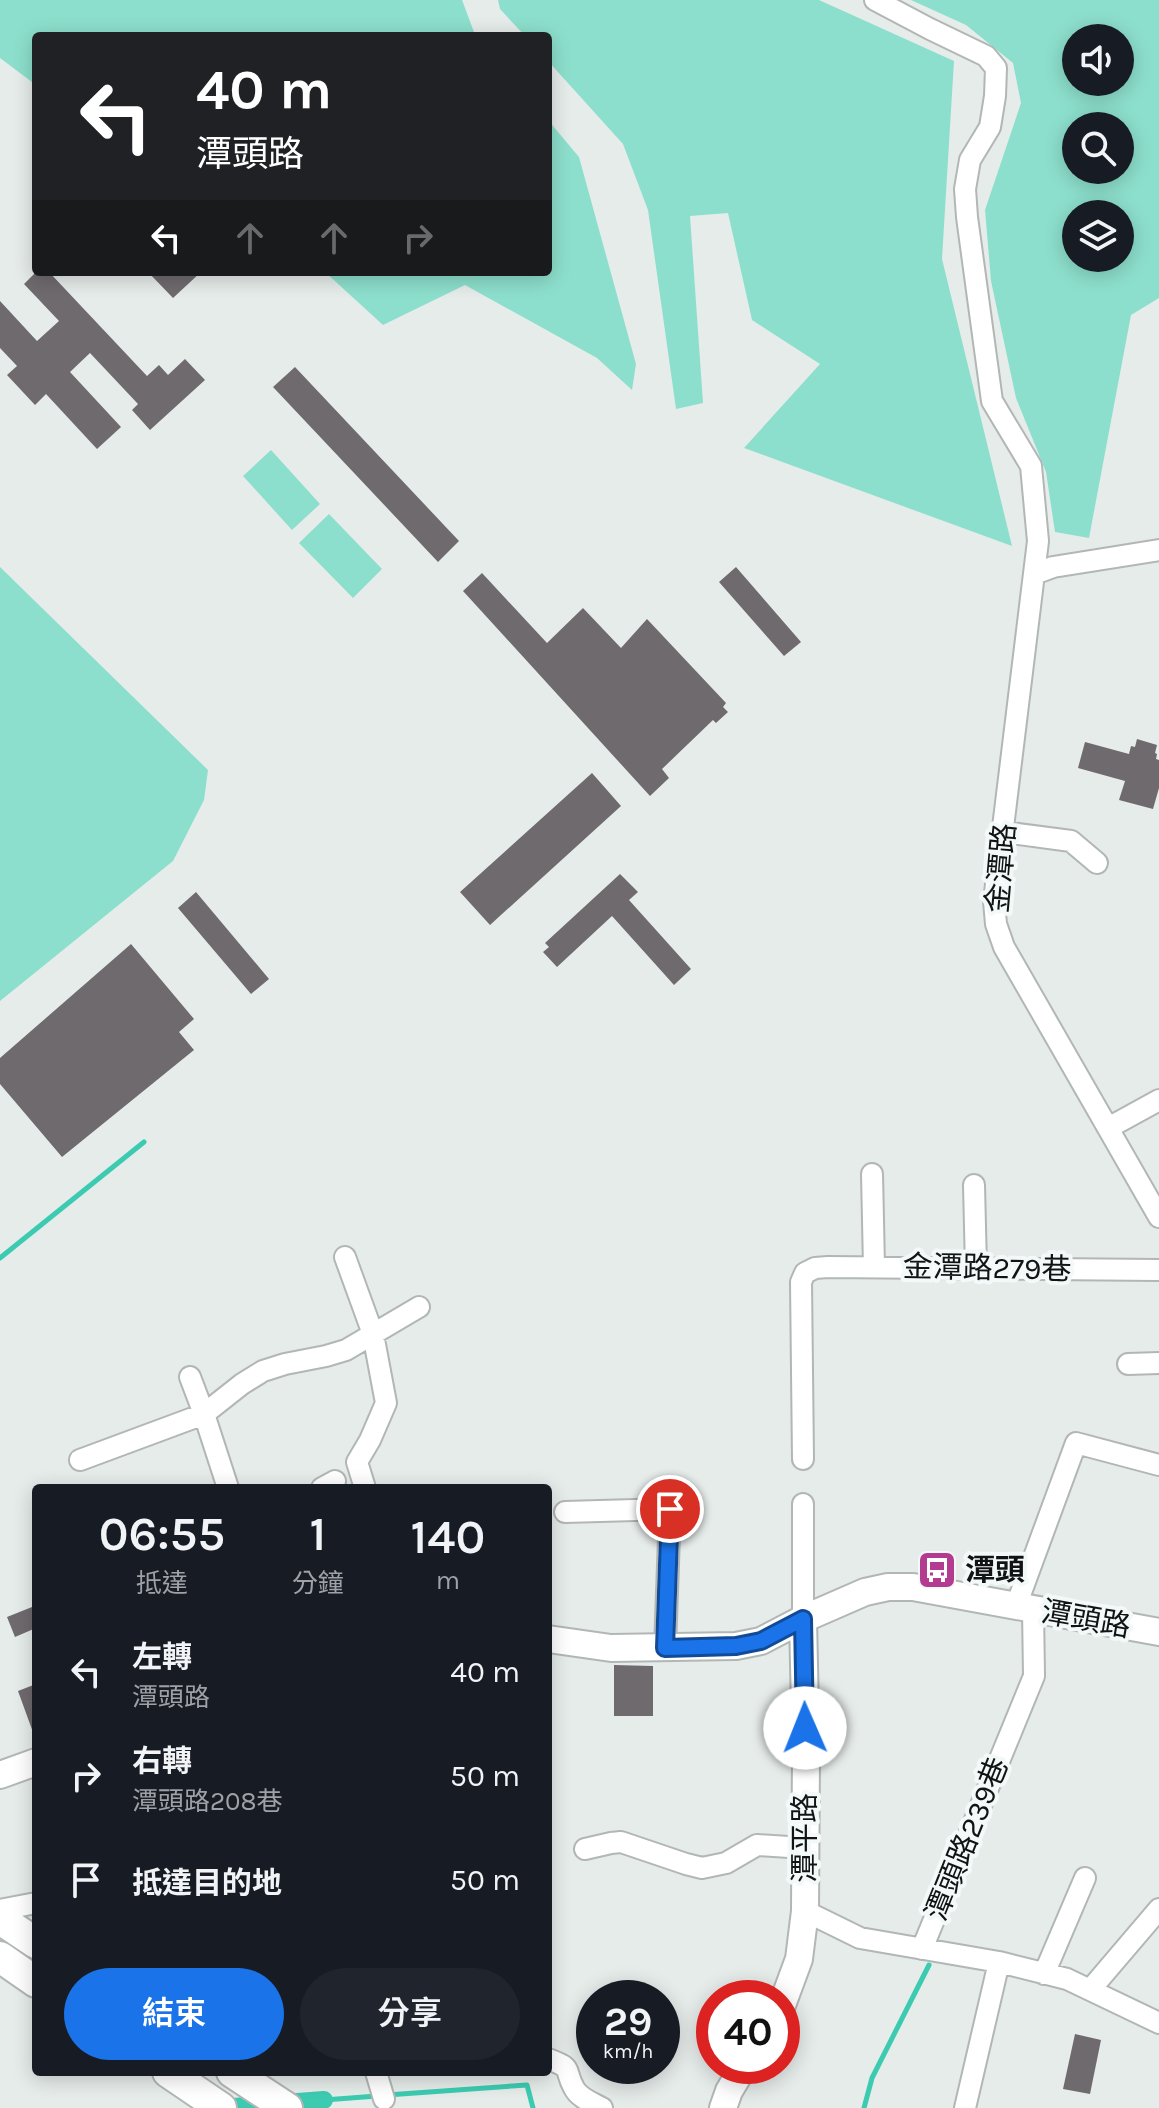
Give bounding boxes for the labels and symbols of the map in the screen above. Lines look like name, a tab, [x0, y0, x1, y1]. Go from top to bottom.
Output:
street label: 金潭路	[979, 822, 1023, 914]
street label: 金潭路279巷	[902, 1249, 1072, 1287]
pin	[636, 1475, 704, 1543]
bus stop icon: 潭頭	[916, 1549, 958, 1591]
place label: 潭頭	[965, 1552, 1025, 1588]
street label: 潭頭路	[1039, 1593, 1133, 1645]
position arrow	[763, 1686, 847, 1770]
street label: 潭頭路239巷	[918, 1752, 1016, 1926]
street label: 潭平路	[787, 1793, 823, 1883]
speed limit sign: 40	[696, 1980, 800, 2084]

